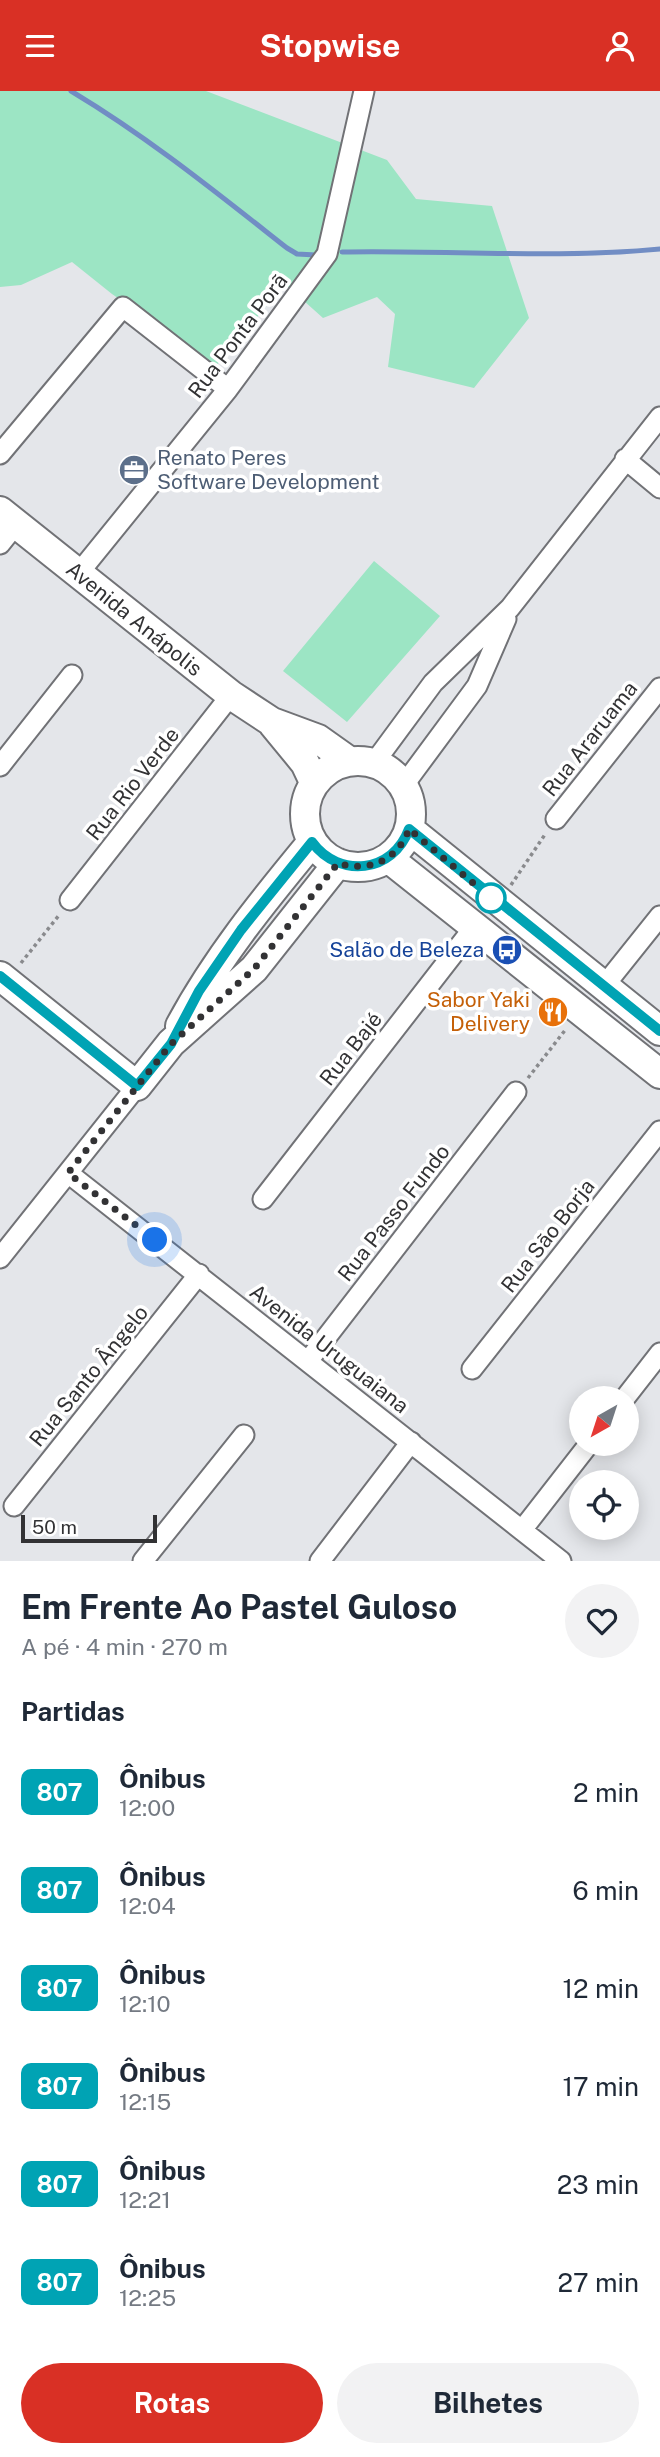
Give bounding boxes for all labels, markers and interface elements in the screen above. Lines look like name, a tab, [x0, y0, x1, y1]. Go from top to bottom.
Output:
icon: menu	[21, 27, 59, 65]
text: Stopwise	[260, 27, 400, 64]
icon: person	[601, 27, 639, 65]
street label: Rua Ponta Porã	[183, 269, 292, 403]
place label: Renato Peres Software Development	[157, 445, 380, 494]
office icon: Renato Peres Software Development	[117, 453, 151, 487]
street label: Avenida Anápolis	[61, 556, 207, 681]
street label: Rua Araruama	[537, 676, 642, 801]
street label: Rua Rio Verde	[81, 722, 184, 845]
unlabelled marker	[476, 883, 506, 913]
bus stop icon: Salão de Beleza	[490, 933, 524, 967]
place label: Salão de Beleza	[329, 937, 484, 962]
place label: Sabor Yaki Delivery	[427, 987, 530, 1036]
restaurant icon: Sabor Yaki Delivery	[536, 995, 570, 1029]
street label: Rua Bajé	[314, 1007, 387, 1090]
street label: Rua Passo Fundo	[332, 1139, 455, 1286]
street label: Rua São Borja	[496, 1174, 600, 1297]
your location	[137, 1222, 172, 1257]
street label: Avenida Uruguaiana	[245, 1279, 414, 1418]
street label: Rua Santo Ângelo	[24, 1300, 153, 1451]
north arrow	[569, 1386, 639, 1456]
map controls	[569, 1386, 639, 1540]
button: locate	[569, 1470, 639, 1540]
scale bar	[21, 1512, 158, 1544]
text: 50 m	[32, 1516, 77, 1538]
button: heart	[565, 1584, 639, 1658]
text: Em Frente Ao Pastel Guloso	[21, 1588, 457, 1626]
text: A pé · 4 min · 270 m	[21, 1633, 228, 1660]
text: Partidas	[21, 1696, 125, 1727]
text: Ônibus	[119, 1763, 206, 1794]
text: 2 min	[573, 1777, 639, 1808]
text: 807	[36, 1778, 83, 1806]
text: 12:00	[119, 1794, 175, 1821]
text: Ônibus	[119, 1861, 206, 1892]
text: 6 min	[572, 1875, 639, 1906]
text: 807	[36, 1876, 83, 1904]
text: 12:04	[119, 1892, 176, 1919]
text: Ônibus	[119, 1959, 206, 1990]
text: 12 min	[563, 1973, 639, 2004]
text: 807	[36, 1974, 83, 2002]
text: 12:10	[119, 1990, 171, 2017]
text: Ônibus	[119, 2057, 206, 2088]
text: 17 min	[562, 2071, 639, 2102]
text: 807	[36, 2072, 83, 2100]
text: 12:15	[119, 2088, 171, 2115]
text: Ônibus	[119, 2155, 206, 2186]
text: 23 min	[557, 2169, 639, 2200]
text: 807	[36, 2170, 83, 2198]
text: 12:21	[119, 2186, 171, 2213]
text: Ônibus	[119, 2253, 206, 2284]
text: 27 min	[557, 2267, 639, 2298]
text: 807	[36, 2268, 83, 2296]
text: 12:25	[119, 2284, 176, 2311]
button: Rotas	[21, 2363, 323, 2443]
button: Bilhetes	[337, 2363, 639, 2443]

